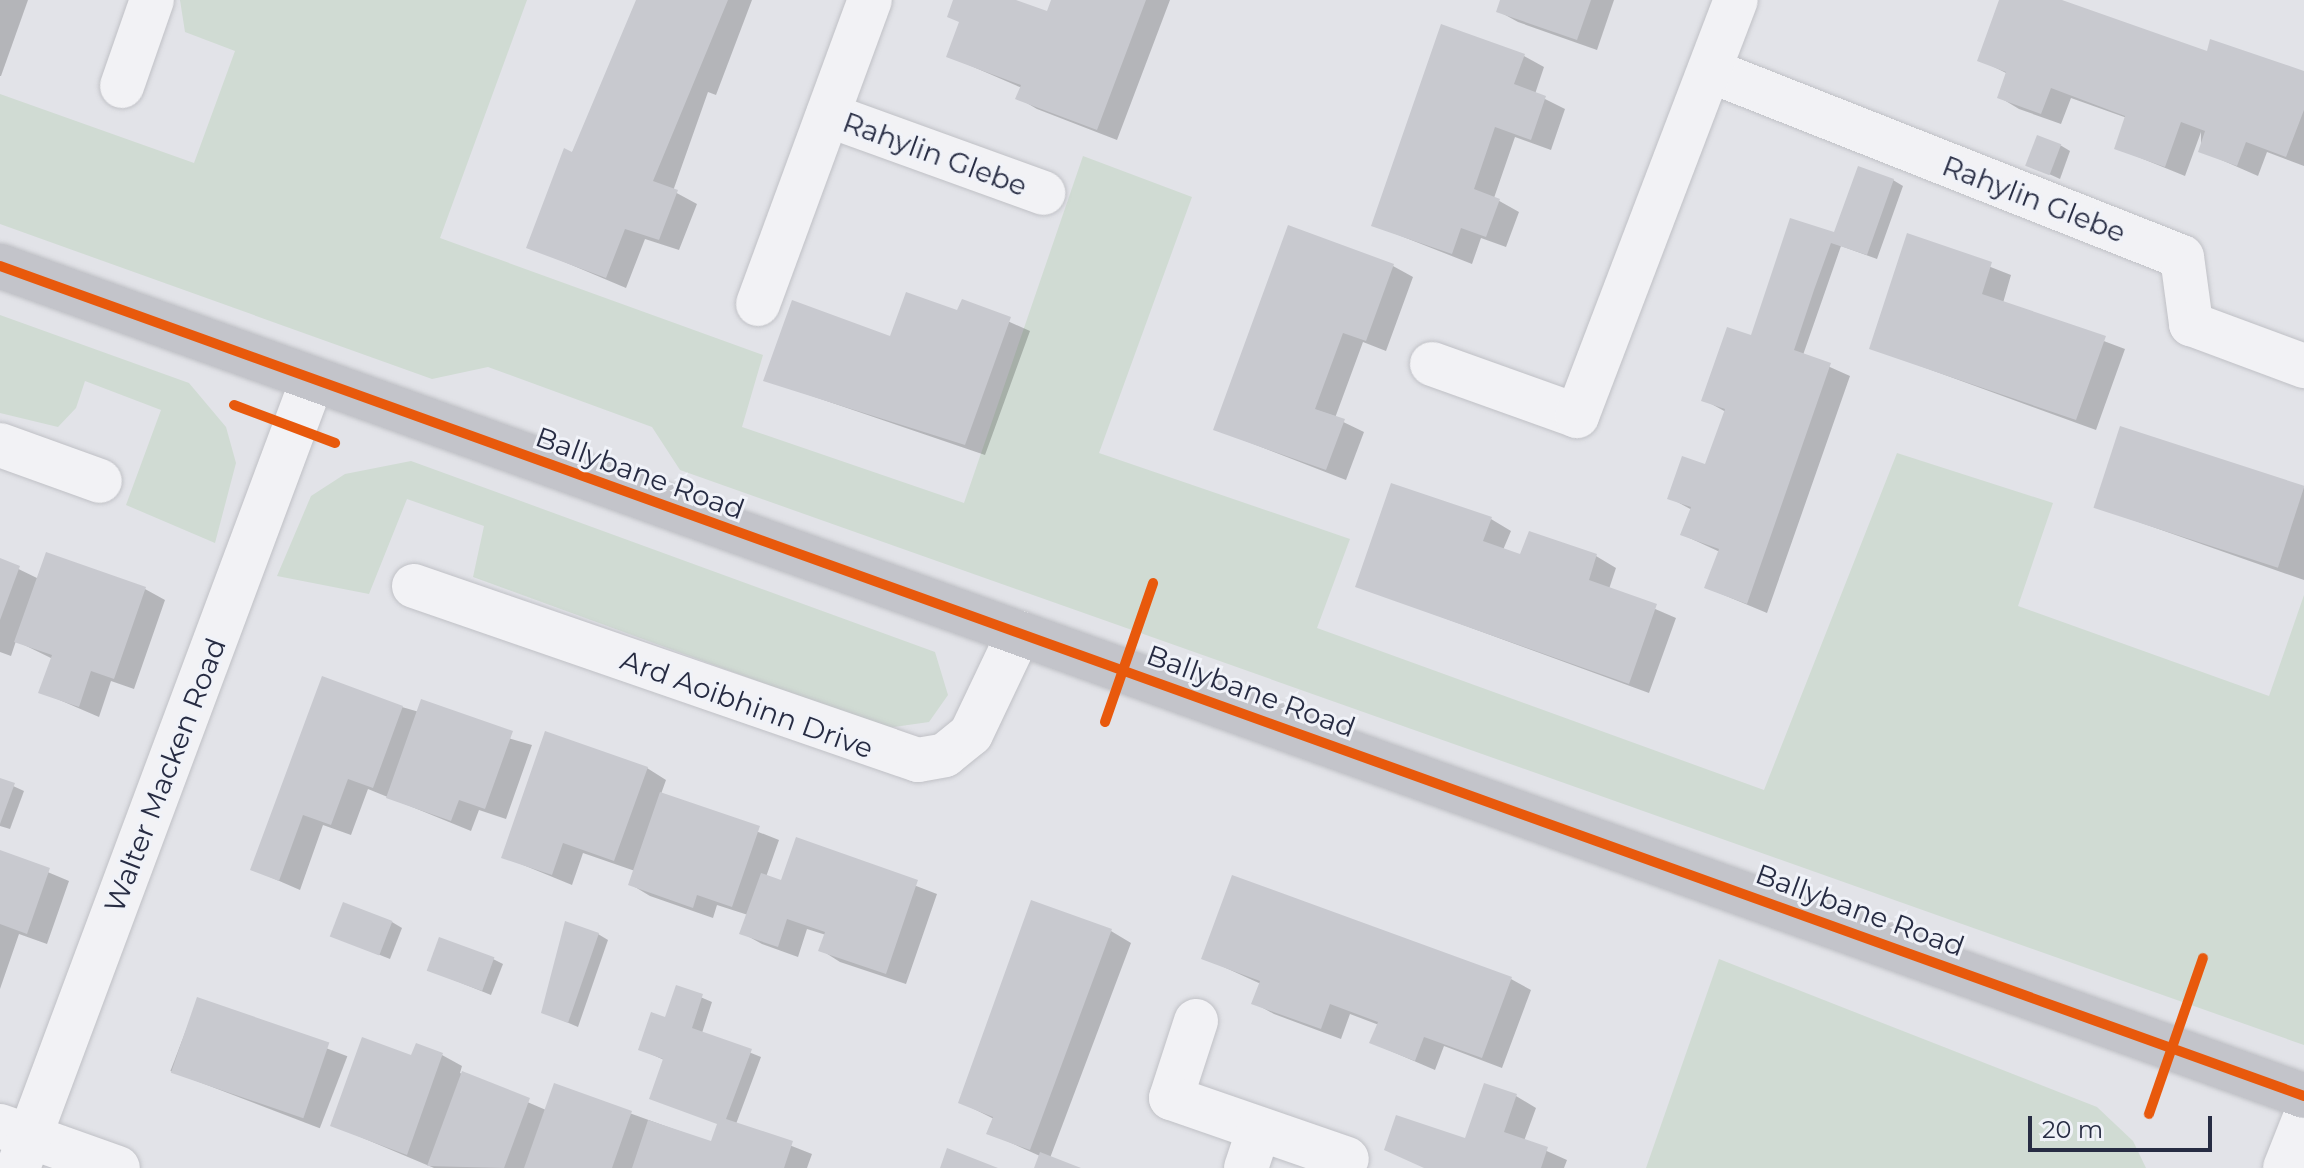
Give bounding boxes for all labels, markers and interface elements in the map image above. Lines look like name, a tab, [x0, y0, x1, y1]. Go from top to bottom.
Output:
street label: Rahylin Glebe	[838, 105, 1032, 203]
street label: Rahylin Glebe	[1938, 149, 2130, 249]
street label: Ballybane Road	[531, 420, 749, 526]
street label: Walter Macken Road	[97, 633, 233, 917]
street label: Ballybane Road	[1142, 638, 1360, 744]
street label: Ard Aoibhinn Drive	[616, 643, 878, 765]
street label: Ballybane Road	[1751, 857, 1969, 963]
scale bar	[2032, 1100, 2216, 1150]
text: 20 m	[2042, 1115, 2103, 1144]

